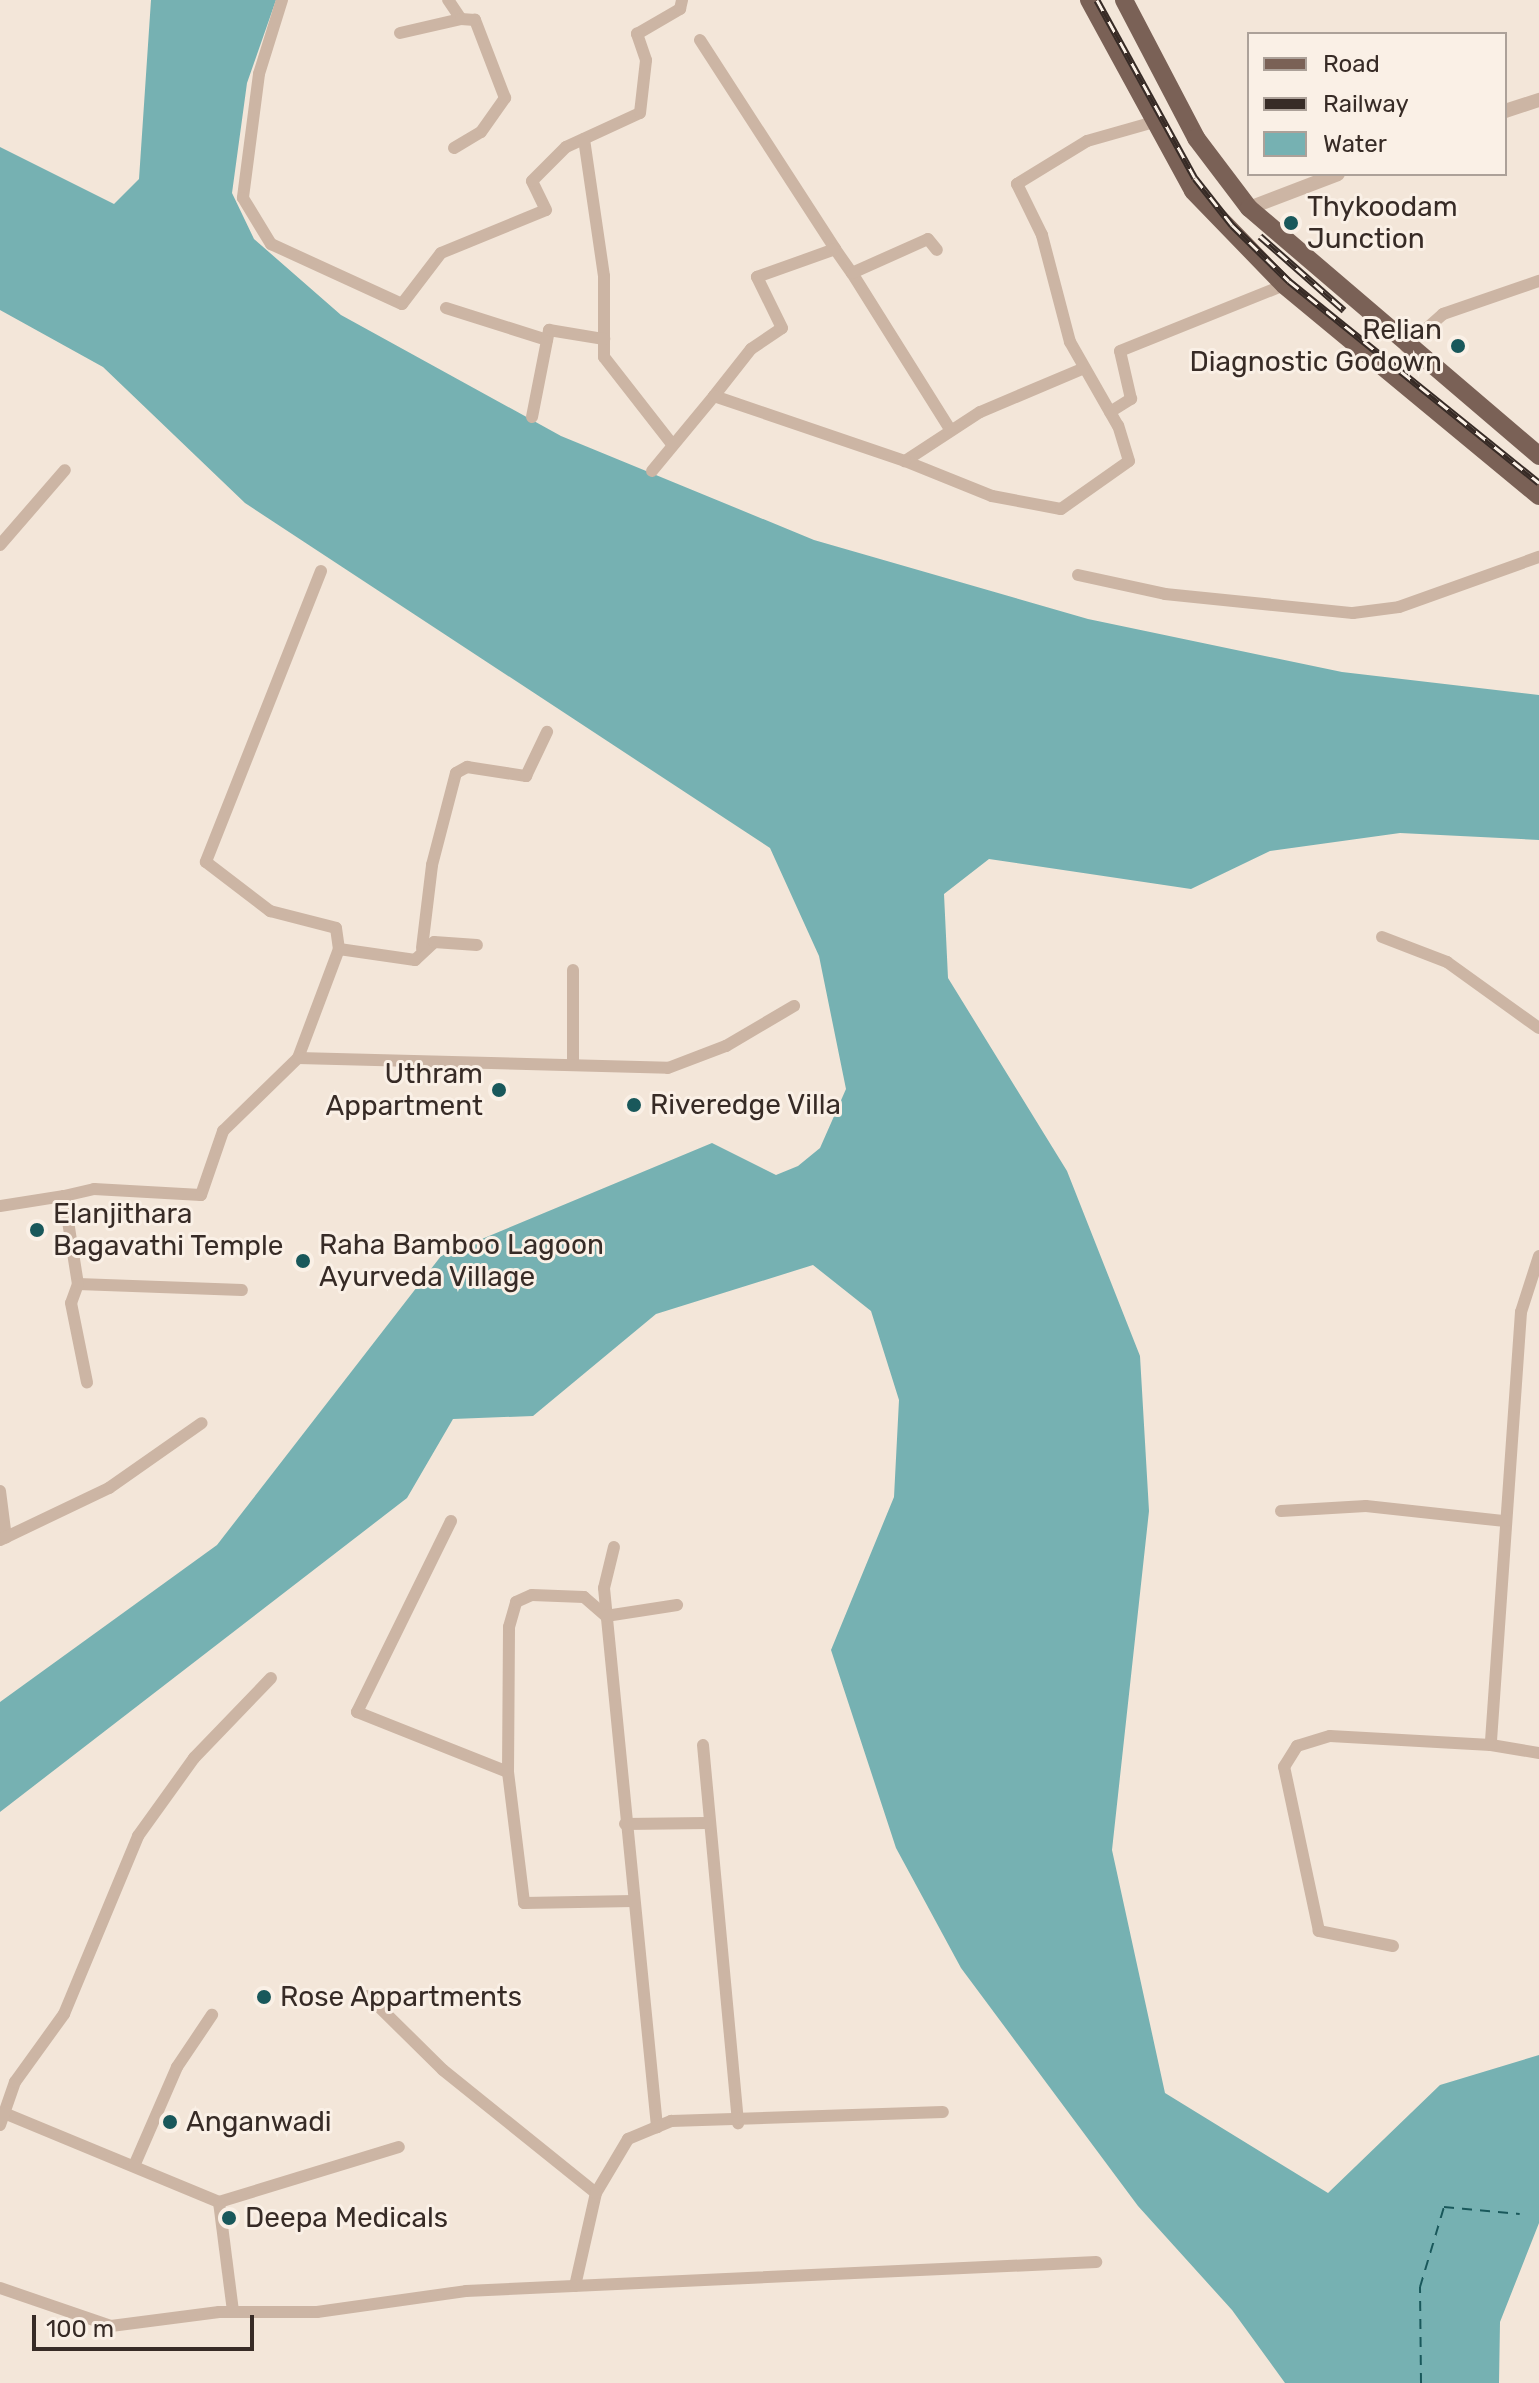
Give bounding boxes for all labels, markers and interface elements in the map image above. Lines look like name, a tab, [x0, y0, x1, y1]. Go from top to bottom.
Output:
legend	[1247, 32, 1507, 176]
text: Road	[1323, 50, 1380, 78]
text: Railway	[1323, 90, 1409, 118]
text: Water	[1323, 130, 1387, 158]
place label: Thykoodam Junction	[1307, 190, 1458, 256]
marker: Thykoodam Junction	[1282, 214, 1300, 232]
place label: Relian Diagnostic Godown	[1190, 313, 1442, 379]
marker: Relian Diagnostic Godown	[1449, 337, 1467, 355]
place label: Uthram Appartment	[326, 1057, 483, 1123]
marker: Uthram Appartment	[490, 1081, 508, 1099]
place label: Riveredge Villa	[650, 1088, 842, 1122]
marker: Riveredge Villa	[625, 1096, 643, 1114]
place label: Elanjithara Bagavathi Temple	[53, 1197, 284, 1263]
marker: Elanjithara Bagavathi Temple	[28, 1221, 46, 1239]
place label: Raha Bamboo Lagoon Ayurveda Village	[319, 1228, 604, 1294]
marker: Raha Bamboo Lagoon Ayurveda Village	[294, 1252, 312, 1270]
place label: Rose Appartments	[280, 1980, 523, 2014]
marker: Rose Appartments	[255, 1988, 273, 2006]
place label: Anganwadi	[186, 2105, 332, 2139]
marker: Anganwadi	[161, 2113, 179, 2131]
place label: Deepa Medicals	[245, 2201, 448, 2235]
marker: Deepa Medicals	[220, 2209, 238, 2227]
scale bar	[36, 2299, 258, 2349]
text: 100 m	[46, 2315, 114, 2343]

